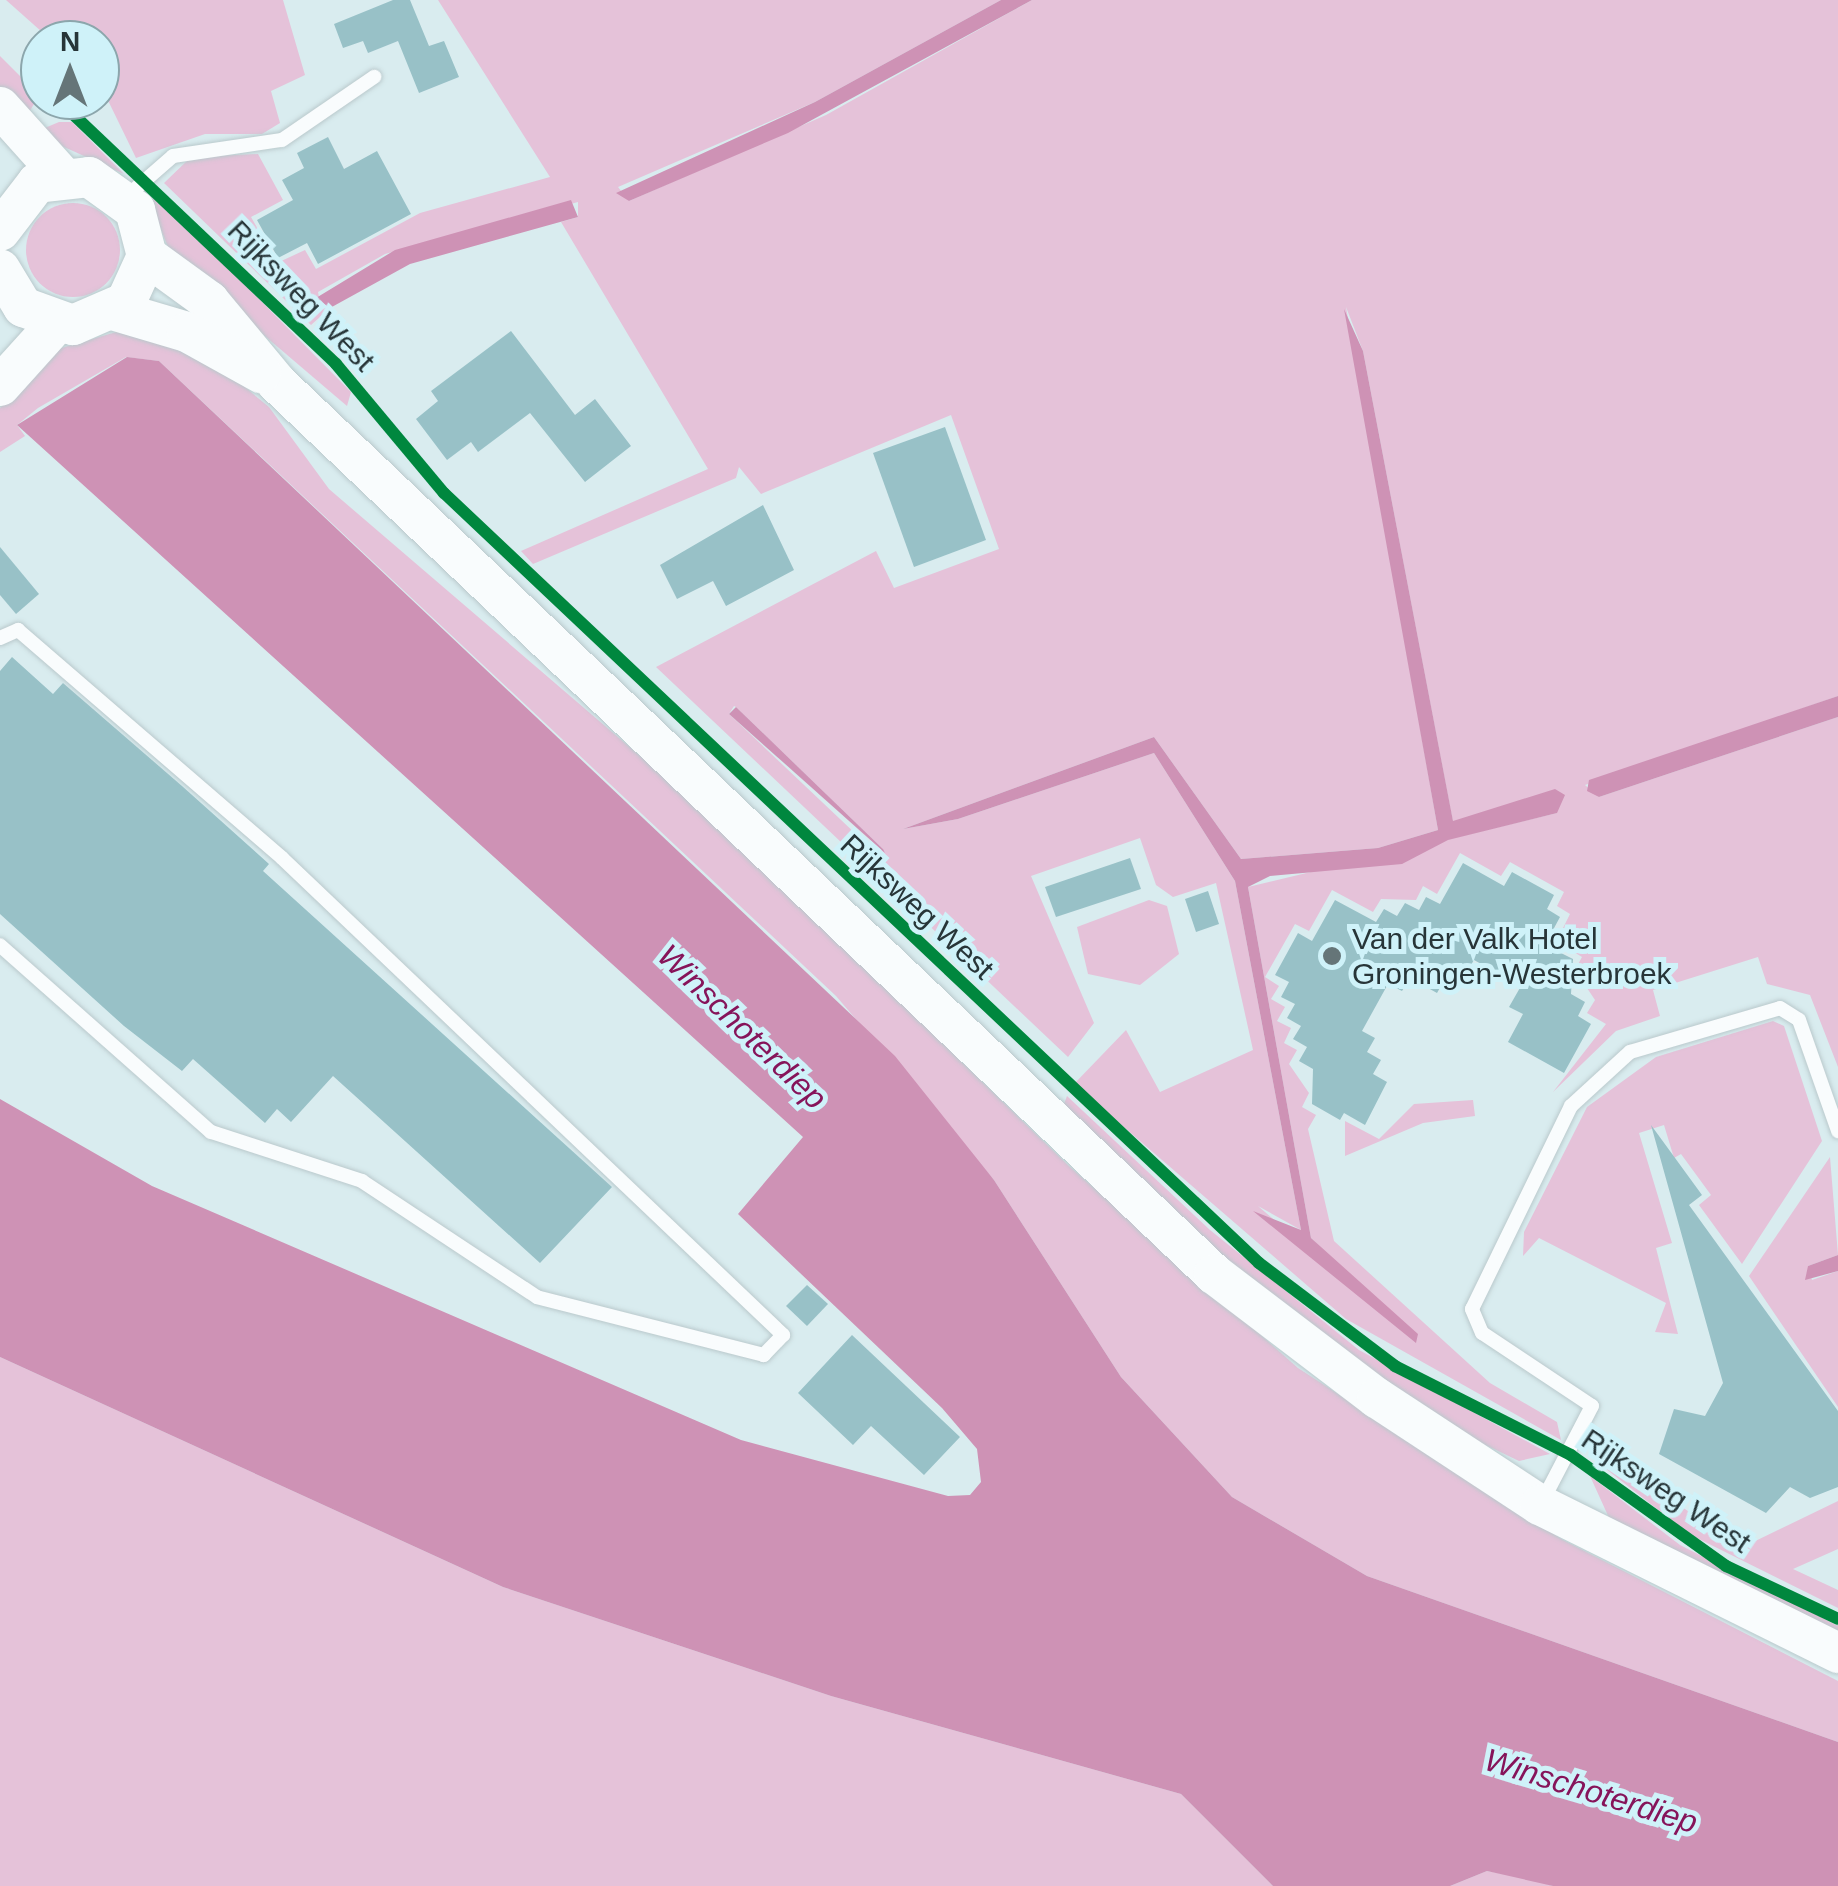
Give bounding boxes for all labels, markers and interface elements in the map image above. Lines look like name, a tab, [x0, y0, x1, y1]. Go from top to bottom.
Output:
north arrow	[20, 20, 120, 120]
text: N	[60, 26, 80, 57]
street label: Rijksweg West	[220, 213, 382, 379]
street label: Rijksweg West	[833, 827, 1001, 987]
place label: Van der Valk Hotel Groningen-Westerbroek	[1352, 921, 1672, 992]
water label: Winschoterdiep	[649, 937, 835, 1117]
marker: Van der Valk Hotel Groningen-Westerbroek	[1321, 945, 1343, 967]
street label: Rijksweg West	[1575, 1421, 1757, 1561]
water label: Winschoterdiep	[1480, 1740, 1702, 1842]

